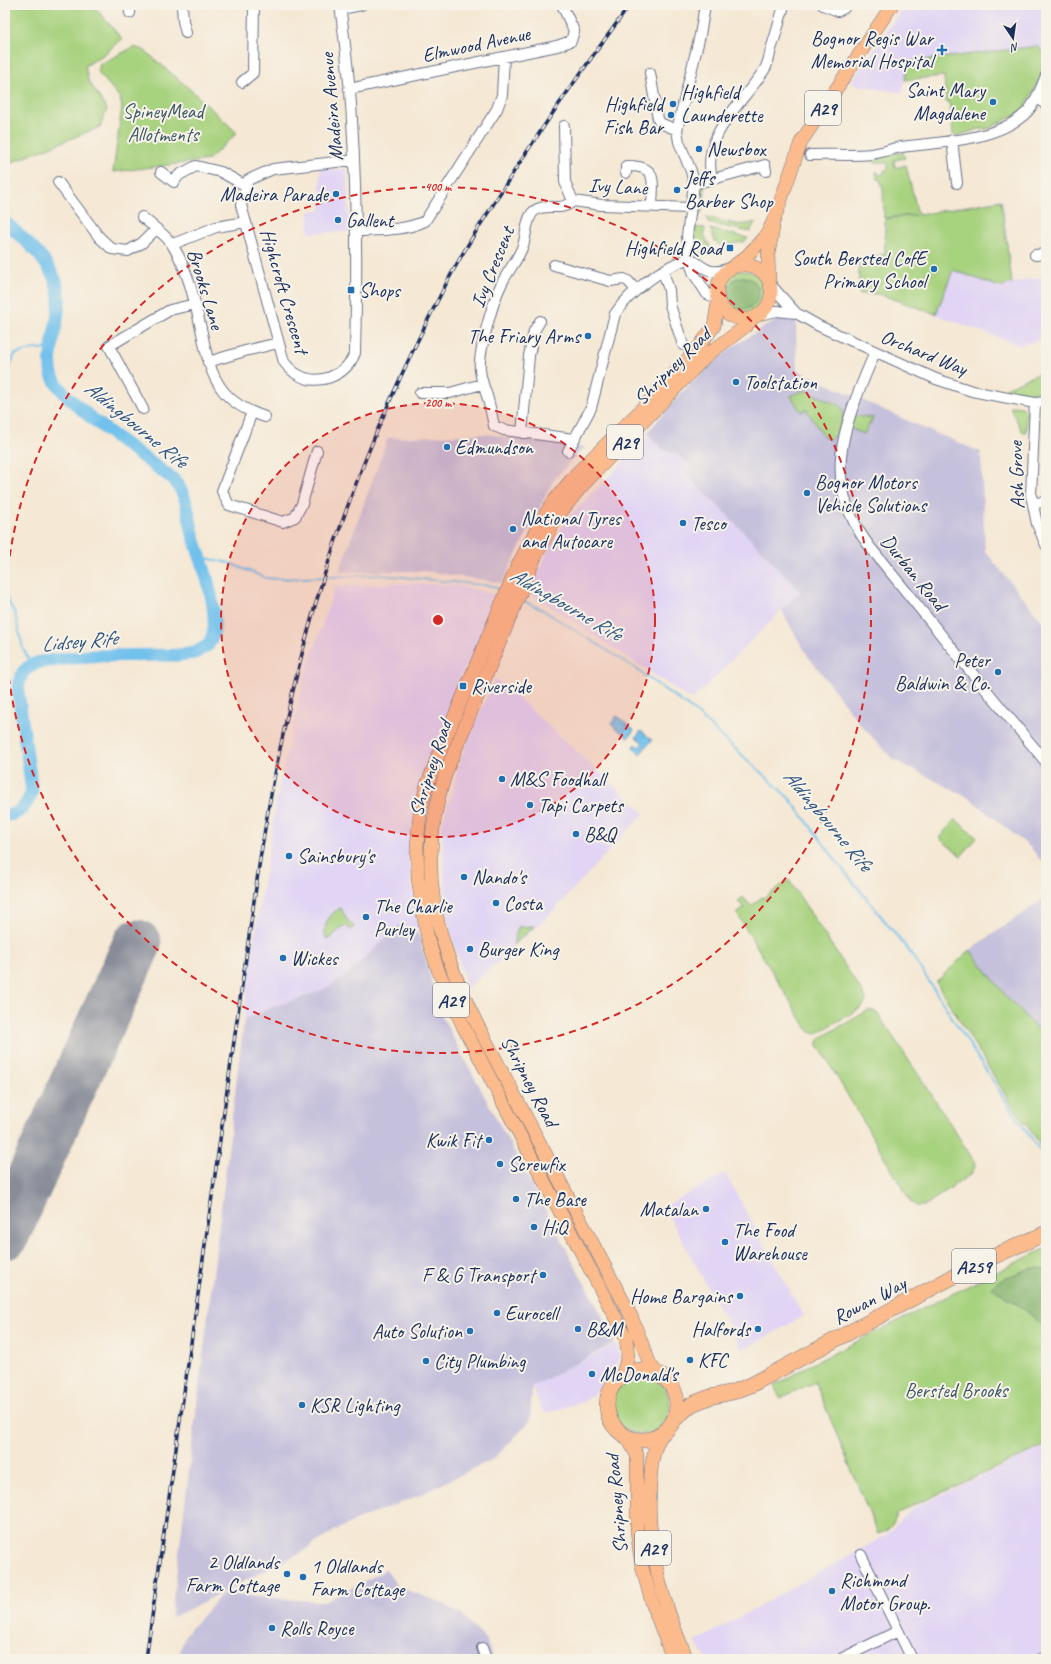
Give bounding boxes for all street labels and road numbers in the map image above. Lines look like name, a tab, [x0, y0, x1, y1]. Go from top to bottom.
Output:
street label: Elmwood Avenue	[420, 21, 534, 68]
street label: Madeira Avenue	[314, 51, 349, 162]
road number: A29	[805, 91, 841, 125]
street label: Ivy Lane	[588, 172, 649, 201]
street label: Ivy Crescent	[465, 221, 521, 311]
street label: Highcroft Crescent	[255, 226, 315, 360]
street label: Brooks Lane	[181, 246, 230, 334]
street label: Shripney Road	[628, 320, 719, 410]
street label: Orchard Way	[877, 324, 973, 382]
road number: A29	[607, 425, 643, 459]
street label: Ash Grove	[1003, 439, 1030, 509]
street label: Durban Road	[875, 529, 954, 618]
street label: Shripney Road	[403, 714, 459, 819]
road number: A29	[433, 983, 469, 1017]
street label: Shripney Road	[495, 1032, 565, 1134]
road number: A259	[952, 1249, 996, 1283]
street label: Rowan Way	[828, 1270, 912, 1330]
street label: Shripney Road	[599, 1450, 633, 1554]
road number: A29	[635, 1531, 671, 1565]

